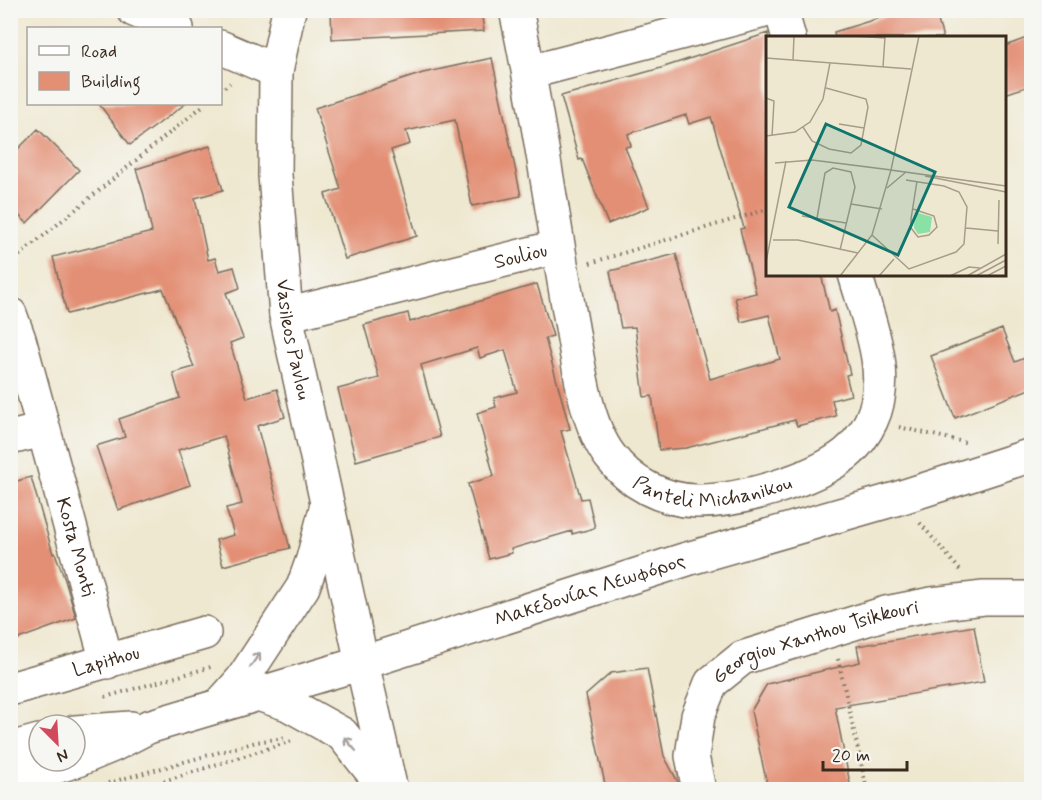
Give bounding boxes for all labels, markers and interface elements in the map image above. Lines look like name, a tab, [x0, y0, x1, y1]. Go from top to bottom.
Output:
legend	[27, 27, 222, 105]
inset map	[766, 36, 1006, 276]
text: Road	[81, 40, 117, 64]
text: Building	[81, 70, 141, 96]
street label: Souliou	[491, 236, 550, 276]
street label: Vasileos Pavlou	[270, 278, 318, 402]
street label: Panteli Michanikou	[633, 464, 795, 490]
text: Panteli Michanikou	[628, 469, 796, 515]
street label: Kosta Monti	[49, 494, 102, 599]
street label: Μακεδονίας Λεωφόρος	[491, 547, 689, 633]
street label: Georgiou Xanthou Tsikkouri	[706, 593, 921, 690]
street label: Lapithou	[69, 639, 143, 684]
one-way arrow	[249, 652, 261, 668]
north arrow	[27, 713, 87, 773]
scale bar	[823, 734, 907, 772]
one-way arrow	[343, 737, 357, 752]
text: N	[53, 744, 72, 767]
text: 20 m	[832, 744, 870, 768]

